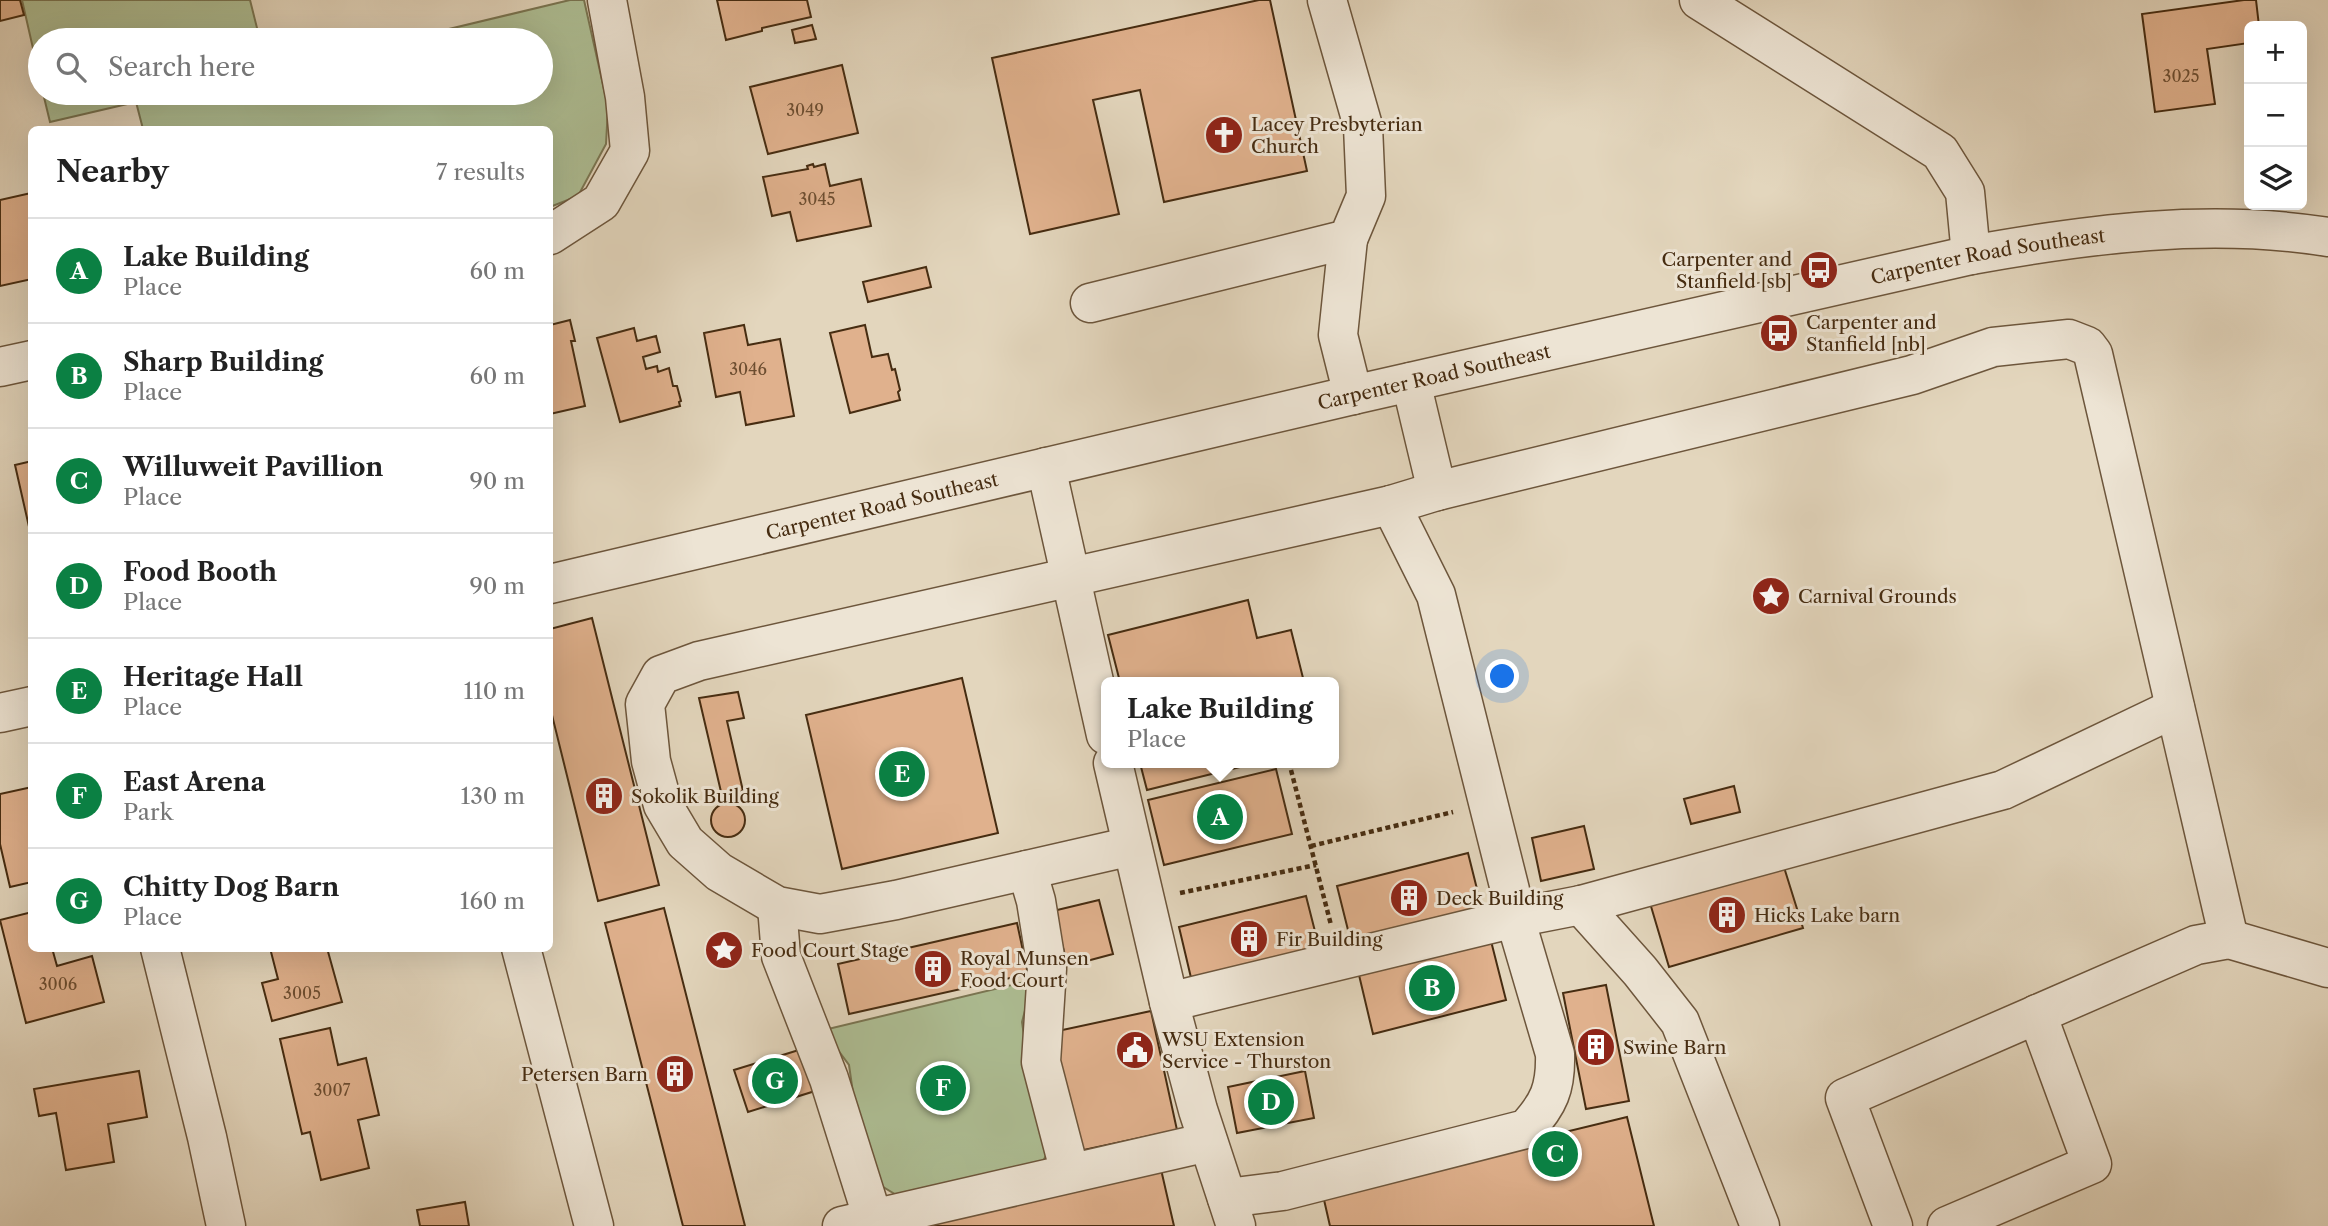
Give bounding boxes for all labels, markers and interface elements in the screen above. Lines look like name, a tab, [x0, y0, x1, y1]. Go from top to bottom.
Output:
map controls	[2244, 21, 2307, 210]
button: +	[2244, 21, 2307, 84]
search box	[28, 28, 553, 105]
icon: search	[52, 48, 90, 86]
text: Search here	[108, 51, 255, 83]
house number: 3025	[2163, 66, 2199, 86]
button: −	[2244, 84, 2307, 147]
house number: 3049	[786, 100, 824, 120]
place label: Lacey Presbyterian Church	[1251, 113, 1423, 158]
church icon: Lacey Presbyterian Church	[1203, 114, 1245, 156]
button: layers	[2244, 147, 2307, 210]
text: Nearby	[56, 153, 169, 190]
text: 7 results	[436, 158, 525, 186]
house number: 3045	[799, 189, 835, 209]
street label: Carpenter Road Southeast	[1868, 224, 2107, 289]
text: Lake Building	[123, 241, 309, 273]
place label: Carpenter and Stanfield [sb]	[1662, 248, 1792, 293]
bus stop icon: Carpenter and Stanfield [sb]	[1798, 249, 1840, 291]
text: A	[70, 257, 88, 285]
text: 60 m	[469, 257, 525, 285]
text: Place	[123, 273, 182, 301]
place label: Carpenter and Stanfield [nb]	[1806, 311, 1937, 356]
bus stop icon: Carpenter and Stanfield [nb]	[1758, 312, 1800, 354]
street label: Carpenter Road Southeast	[1315, 340, 1553, 415]
text: Sharp Building	[123, 346, 324, 378]
house number: 3046	[729, 359, 767, 379]
text: B	[70, 362, 88, 390]
text: 60 m	[469, 362, 525, 390]
text: Place	[123, 378, 182, 406]
text: Willuweit Pavillion	[123, 451, 383, 483]
text: C	[70, 467, 88, 495]
text: 90 m	[469, 467, 525, 495]
street label: Carpenter Road Southeast	[764, 468, 1001, 545]
text: Place	[123, 483, 182, 511]
text: Food Booth	[123, 556, 277, 588]
text: D	[69, 572, 89, 600]
text: 90 m	[469, 572, 525, 600]
place icon: Carnival Grounds	[1750, 575, 1792, 617]
place label: Carnival Grounds	[1798, 585, 1957, 608]
text: Place	[123, 588, 182, 616]
your location	[1485, 659, 1519, 693]
text: Heritage Hall	[123, 661, 303, 693]
text: E	[71, 677, 87, 705]
text: 110 m	[464, 677, 525, 705]
popup	[1101, 677, 1339, 768]
text: Place	[123, 693, 182, 721]
text: Lake Building	[1127, 693, 1313, 725]
text: Place	[1127, 725, 1186, 753]
pin: E	[879, 748, 925, 800]
text: East Arena	[123, 766, 266, 798]
building icon: Sokolik Building	[583, 775, 625, 817]
text: F	[71, 782, 87, 810]
text: 130 m	[461, 782, 525, 810]
place label: Sokolik Building	[631, 785, 780, 808]
pin: A	[1197, 791, 1243, 843]
text: Park	[123, 798, 173, 826]
text: Chitty Dog Barn	[123, 871, 339, 903]
building icon: Deck Building	[1388, 877, 1430, 919]
text: G	[69, 887, 89, 915]
text: 160 m	[460, 887, 525, 915]
place label: Deck Building	[1436, 887, 1564, 910]
building icon: Hicks Lake barn	[1706, 894, 1748, 936]
text: Place	[123, 903, 182, 931]
place label: Hicks Lake barn	[1754, 904, 1900, 927]
building icon: Fir Building	[1228, 918, 1270, 960]
place label: Fir Building	[1276, 928, 1383, 951]
place icon: Food Court Stage	[703, 929, 745, 971]
place label: Food Court Stage	[751, 939, 909, 962]
place label: Royal Munsen Food Court	[960, 947, 1089, 992]
building icon: Royal Munsen Food Court	[912, 948, 954, 990]
pin: B	[1409, 962, 1455, 1014]
house number: 3006	[39, 974, 77, 994]
house number: 3005	[283, 983, 321, 1003]
building icon: Swine Barn	[1575, 1026, 1617, 1068]
place label: WSU Extension Service - Thurston	[1161, 1028, 1331, 1073]
public building icon: WSU Extension Service - Thurston	[1114, 1029, 1156, 1071]
place label: Swine Barn	[1623, 1036, 1727, 1059]
building icon: Petersen Barn	[654, 1053, 696, 1095]
pin: G	[752, 1055, 798, 1107]
pin: F	[920, 1062, 966, 1114]
place label: Petersen Barn	[521, 1063, 648, 1086]
pin: D	[1248, 1076, 1294, 1128]
house number: 3007	[314, 1080, 351, 1100]
pin: C	[1532, 1128, 1578, 1180]

